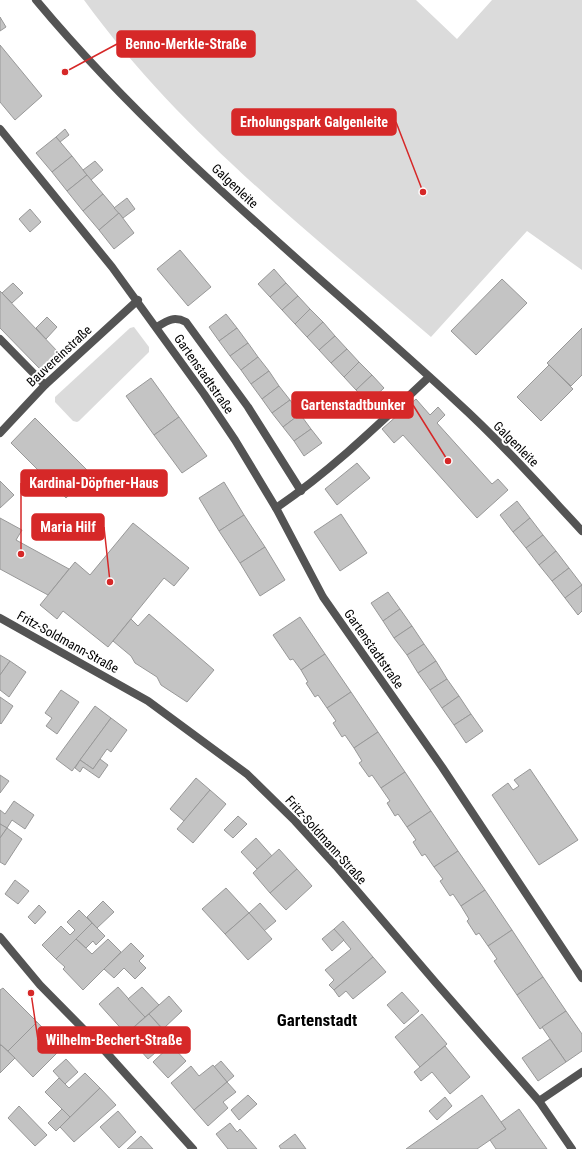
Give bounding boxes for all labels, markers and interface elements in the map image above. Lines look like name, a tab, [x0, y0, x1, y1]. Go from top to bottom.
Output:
callout: Benno-Merkle-Straße	[117, 31, 255, 57]
text: Benno-Merkle-Straße	[125, 36, 247, 52]
callout: Erholungspark Galgenleite	[232, 109, 396, 135]
text: Erholungspark Galgenleite	[240, 114, 388, 130]
street label: Galgenleite	[209, 161, 261, 211]
street label: Bauvereinstraße	[24, 322, 94, 390]
street label: Gartenstadtstraße	[171, 331, 237, 417]
callout: Gartenstadtbunker	[292, 392, 413, 418]
text: Gartenstadtbunker	[301, 397, 406, 413]
street label: Galgenleite	[490, 418, 542, 470]
callout: Kardinal-Döpfner-Haus	[21, 470, 167, 496]
text: Kardinal-Döpfner-Haus	[29, 475, 159, 491]
callout: Maria Hilf	[32, 514, 104, 540]
text: Maria Hilf	[40, 519, 96, 535]
street label: Gartenstadtstraße	[341, 606, 407, 692]
street label: Fritz-Soldmann-Straße	[15, 608, 121, 676]
street label: Fritz-Soldmann-Straße	[282, 793, 370, 887]
district label: Gartenstadt	[277, 1010, 357, 1030]
callout: Wilhelm-Bechert-Straße	[38, 1027, 190, 1053]
text: Wilhelm-Bechert-Straße	[46, 1032, 182, 1048]

